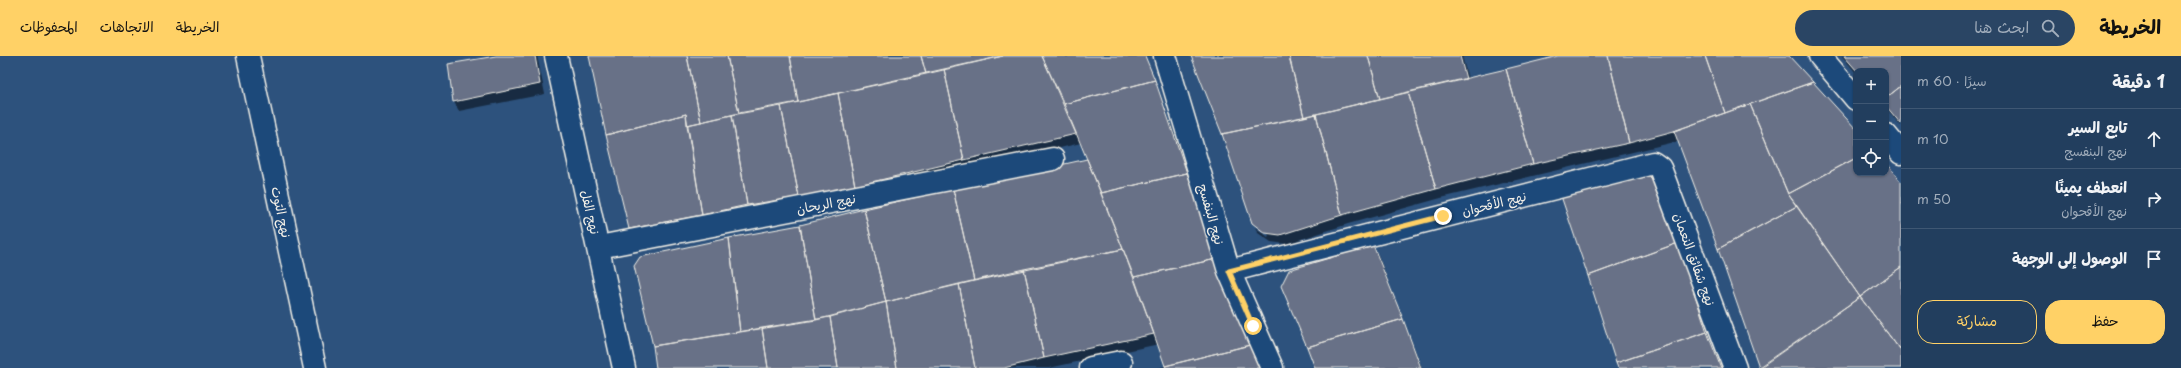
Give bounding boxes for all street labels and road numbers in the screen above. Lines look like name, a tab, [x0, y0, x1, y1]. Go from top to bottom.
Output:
street label: نهج البنفسج	[1193, 181, 1230, 247]
street label: نهج التوت	[266, 185, 297, 240]
street label: نهج الأقحوان	[1460, 186, 1528, 221]
street label: نهج الفل	[576, 188, 605, 236]
street label: نهج الريحان	[795, 188, 858, 219]
street label: نهج شقائق النعمان	[1668, 210, 1721, 308]

